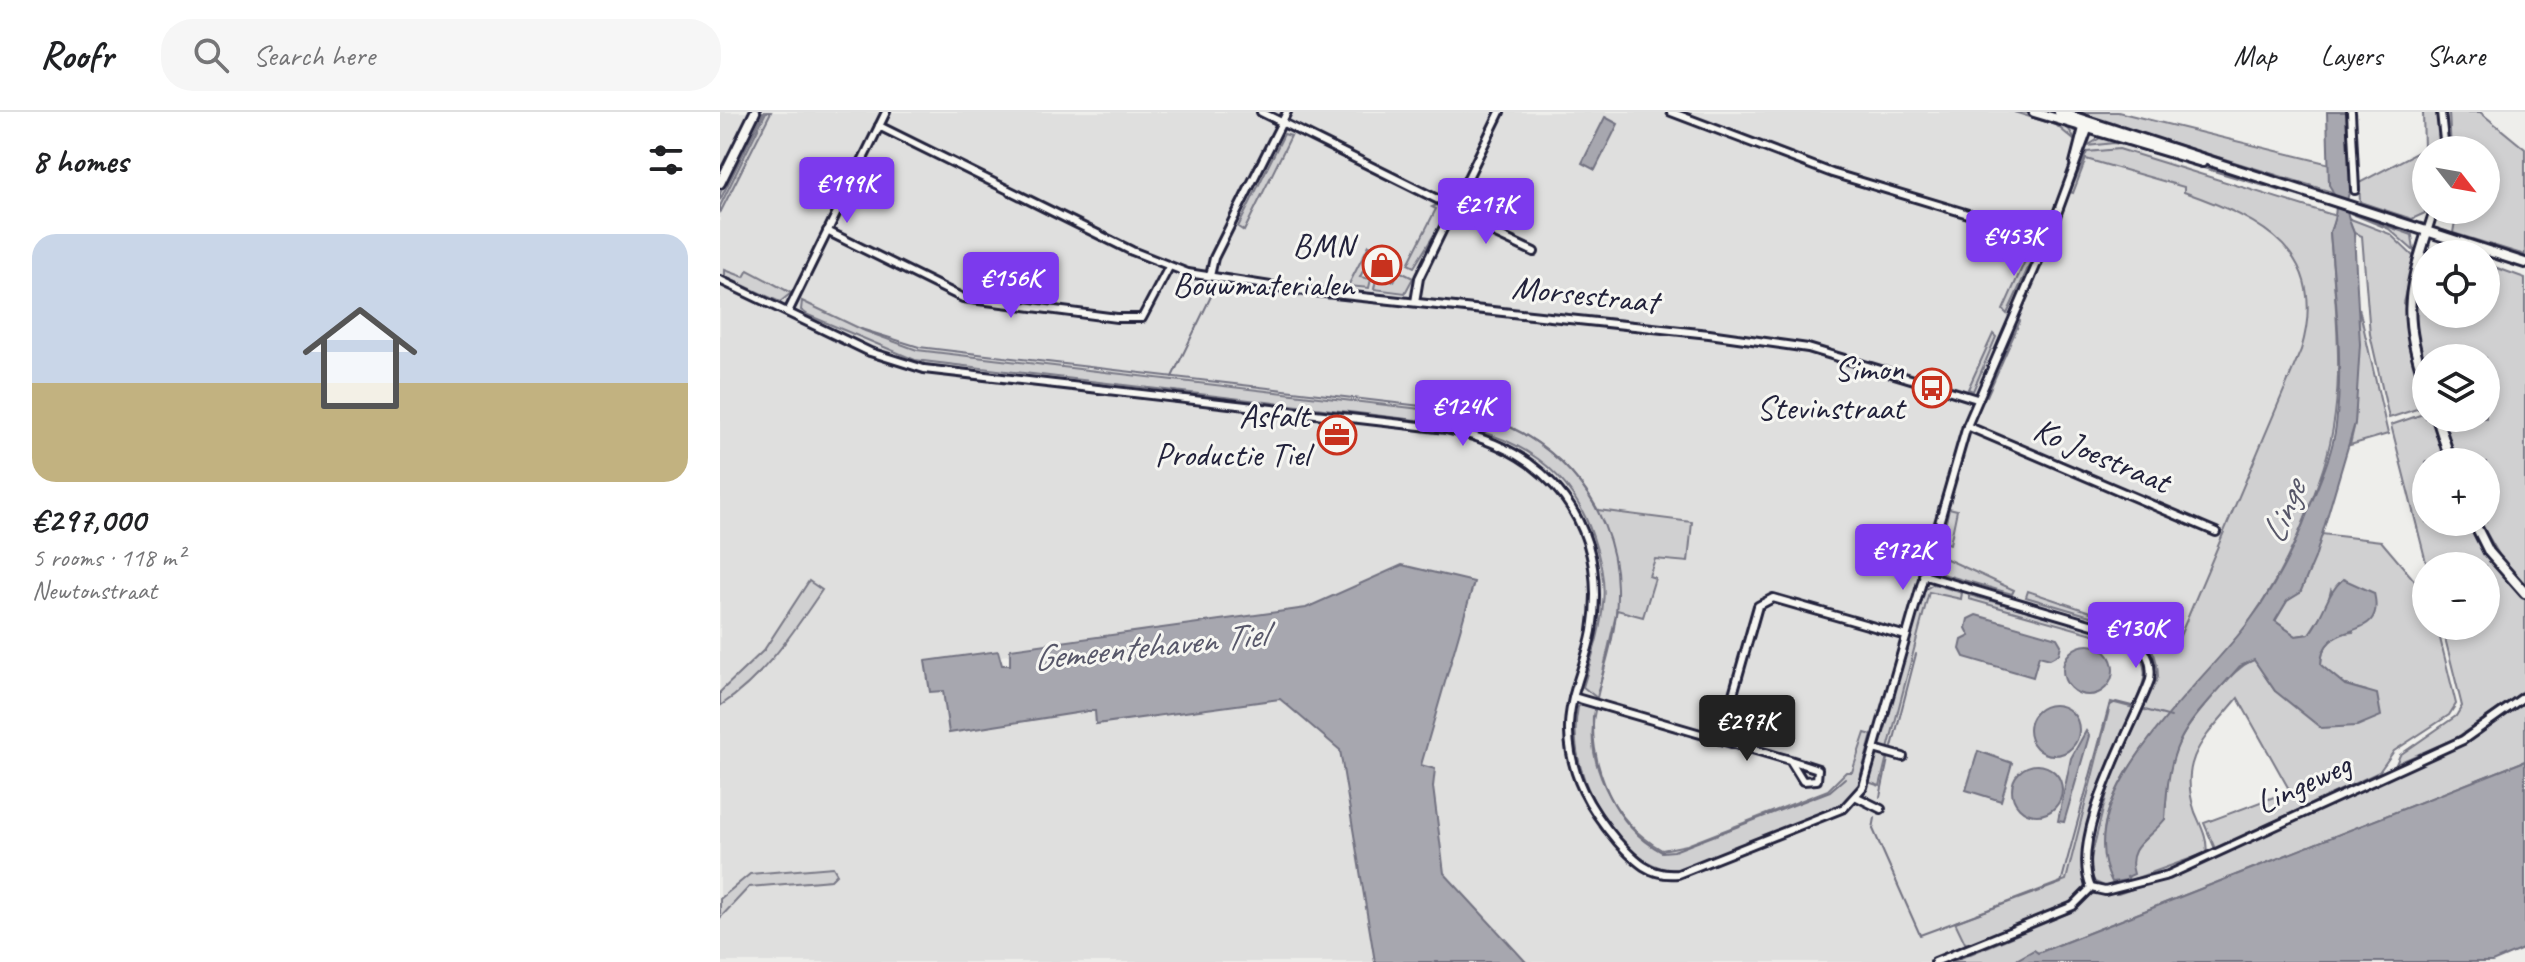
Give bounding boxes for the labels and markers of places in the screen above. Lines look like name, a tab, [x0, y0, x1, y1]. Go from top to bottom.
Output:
pin: €199K	[791, 157, 903, 225]
pin: €217K	[1430, 178, 1542, 246]
pin: €453K	[1958, 210, 2070, 278]
place label: BMN Bouwmaterialen	[1172, 224, 1359, 306]
shop icon: BMN Bouwmaterialen	[1361, 244, 1403, 286]
pin: €156K	[955, 252, 1067, 320]
place label: Simon Stevinstraat	[1756, 347, 1908, 429]
bus stop icon: Simon Stevinstraat	[1911, 367, 1953, 409]
pin: €124K	[1407, 380, 1519, 448]
place label: Asfalt Productie Tiel	[1155, 394, 1315, 476]
office icon: Asfalt Productie Tiel	[1316, 414, 1358, 456]
pin: €172K	[1847, 524, 1959, 592]
pin: €130K	[2080, 602, 2192, 670]
pin: €297K	[1691, 695, 1803, 763]

